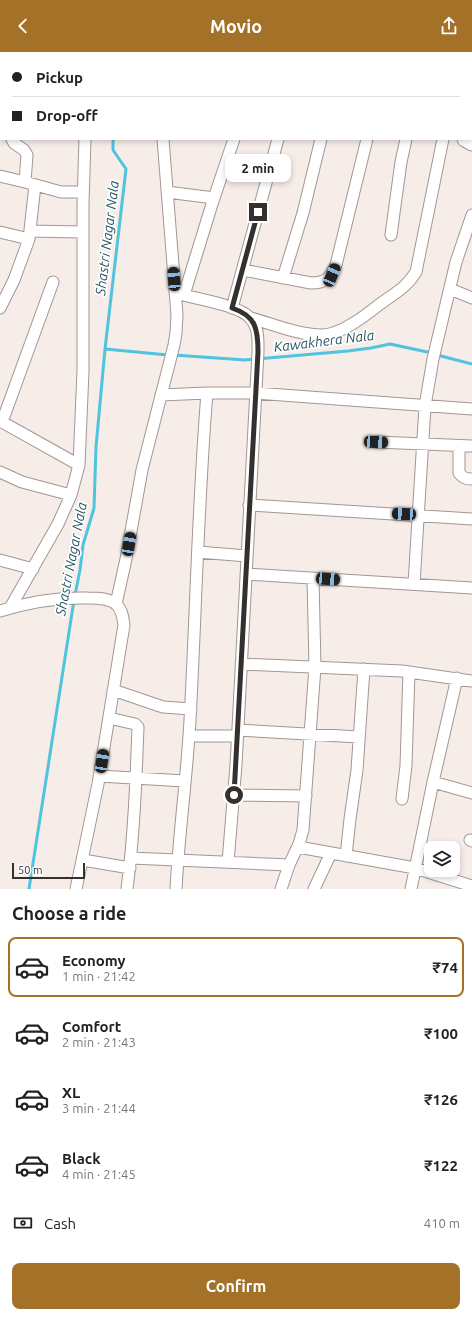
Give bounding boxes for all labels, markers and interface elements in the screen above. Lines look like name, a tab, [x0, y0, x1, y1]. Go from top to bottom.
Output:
icon: back	[12, 15, 34, 37]
icon: share	[438, 15, 460, 37]
text: Movio	[210, 16, 262, 36]
text: Pickup	[36, 69, 83, 86]
text: Drop-off	[36, 107, 98, 124]
callout: 2 min	[225, 154, 291, 182]
text: 2 min	[242, 161, 274, 175]
water label: Shastri Nagar Nala	[92, 179, 122, 297]
route end	[249, 203, 267, 221]
car	[322, 262, 342, 288]
car	[167, 267, 181, 291]
water label: Kawakhera Nala	[273, 327, 375, 355]
car	[364, 435, 388, 449]
water label: Shastri Nagar Nala	[52, 500, 90, 618]
car	[392, 507, 416, 521]
car	[121, 531, 137, 557]
car	[316, 572, 340, 586]
car	[94, 748, 110, 774]
route start	[225, 786, 243, 804]
map controls	[424, 841, 460, 877]
button: layers	[424, 841, 460, 877]
scale bar	[12, 861, 85, 880]
text: 50 m	[18, 864, 42, 876]
text: Choose a ride	[12, 903, 126, 923]
icon: car	[14, 949, 50, 985]
text: Economy	[62, 952, 126, 969]
text: ₹74	[433, 959, 458, 976]
text: 1 min · 21:42	[62, 969, 136, 983]
icon: car	[14, 1015, 50, 1051]
text: Comfort	[62, 1018, 121, 1035]
text: ₹100	[424, 1025, 458, 1042]
text: 2 min · 21:43	[62, 1035, 136, 1049]
icon: car	[14, 1081, 50, 1117]
text: XL	[62, 1084, 80, 1101]
text: ₹126	[424, 1091, 458, 1108]
text: 3 min · 21:44	[62, 1101, 136, 1115]
icon: car	[14, 1147, 50, 1183]
text: Black	[62, 1150, 101, 1167]
text: ₹122	[424, 1157, 458, 1174]
text: 4 min · 21:45	[62, 1167, 136, 1181]
icon: cash	[12, 1212, 34, 1234]
text: Cash	[44, 1215, 76, 1232]
text: 410 m	[424, 1216, 460, 1230]
button: Confirm	[12, 1263, 460, 1309]

